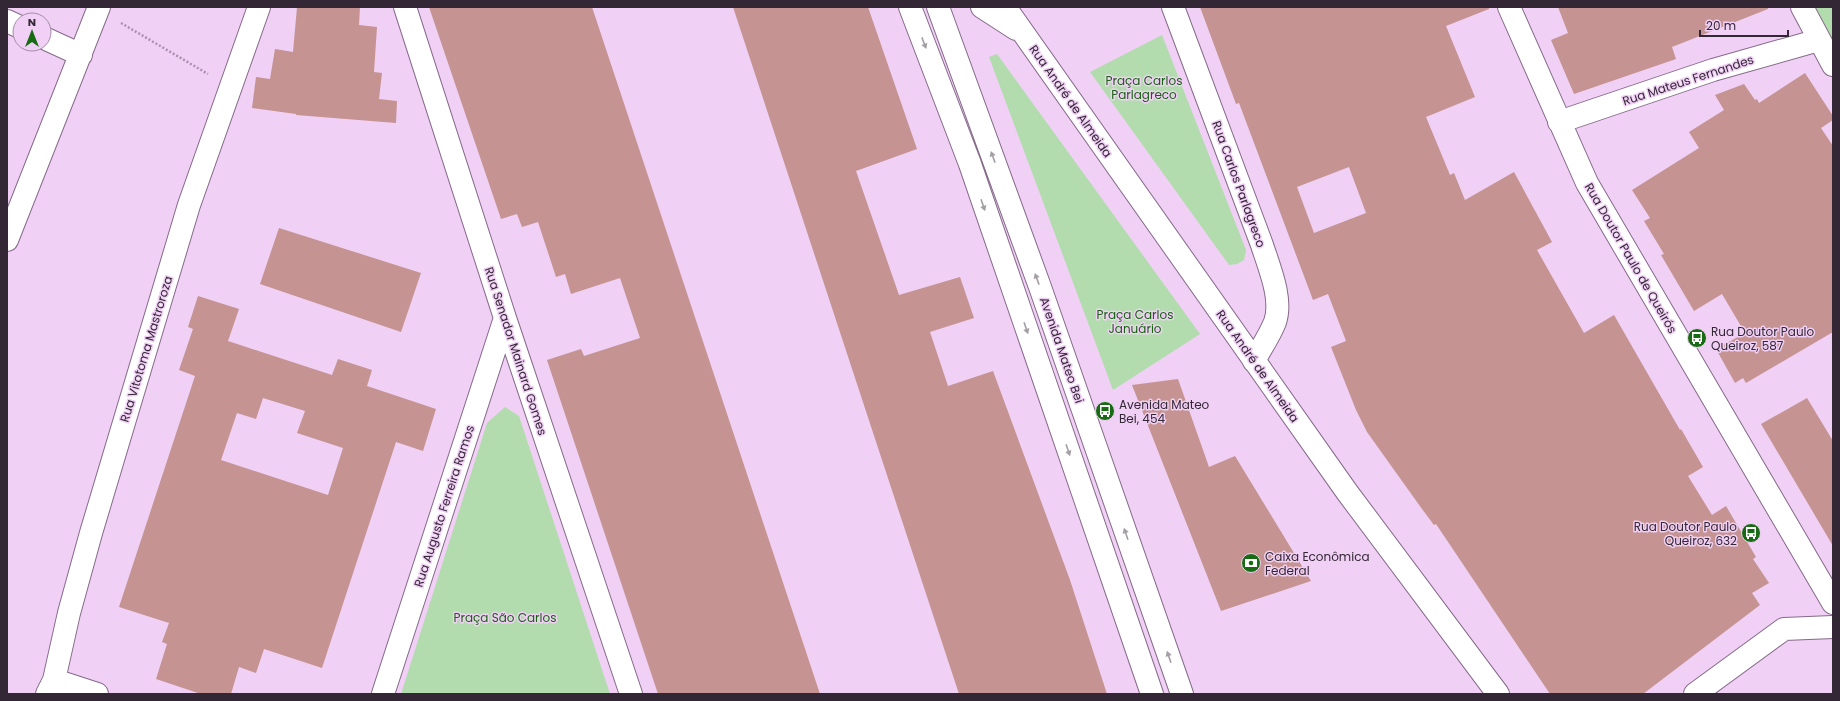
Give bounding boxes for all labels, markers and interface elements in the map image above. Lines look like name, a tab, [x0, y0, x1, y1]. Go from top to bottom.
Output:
north arrow	[12, 12, 52, 52]
scale bar	[1700, 12, 1788, 38]
text: N	[28, 14, 36, 30]
text: 20 m	[1706, 17, 1736, 34]
one-way arrow	[921, 38, 927, 50]
street label: Rua André de Almeida	[1026, 41, 1116, 161]
street label: Rua Mateus Fernandes	[1620, 51, 1756, 109]
park label: Praça Carlos Parlagreco	[1106, 72, 1182, 103]
street label: Rua Carlos Parlagreco	[1208, 118, 1270, 250]
one-way arrow	[990, 151, 996, 163]
street label: Rua Doutor Paulo de Queirós	[1581, 180, 1681, 336]
one-way arrow	[981, 199, 987, 211]
street label: Rua Senador Mainard Gomes	[481, 265, 551, 437]
one-way arrow	[1034, 273, 1040, 285]
street label: Rua Vitotoma Mastroroza	[116, 274, 176, 424]
street label: Avenida Mateo Bei	[1036, 295, 1088, 405]
park label: Praça Carlos Januário	[1097, 306, 1173, 337]
street label: Rua André de Almeida	[1213, 306, 1303, 426]
one-way arrow	[1023, 322, 1029, 334]
place label: Rua Doutor Paulo Queiroz, 587	[1711, 323, 1815, 354]
bus stop icon: Rua Doutor Paulo Queiroz, 587	[1686, 327, 1708, 349]
place label: Avenida Mateo Bei, 454	[1119, 396, 1210, 427]
bus stop icon: Avenida Mateo Bei, 454	[1094, 400, 1116, 422]
street label: Rua Augusto Ferreira Ramos	[410, 423, 478, 589]
one-way arrow	[1066, 445, 1072, 457]
place label: Rua Doutor Paulo Queiroz, 632	[1634, 518, 1737, 549]
bus stop icon: Rua Doutor Paulo Queiroz, 632	[1740, 522, 1762, 544]
one-way arrow	[1123, 528, 1129, 540]
place label: Caixa Econômica Federal	[1265, 548, 1370, 579]
bank icon: Caixa Econômica Federal	[1240, 552, 1262, 574]
park label: Praça São Carlos	[454, 609, 556, 626]
one-way arrow	[1166, 651, 1172, 663]

